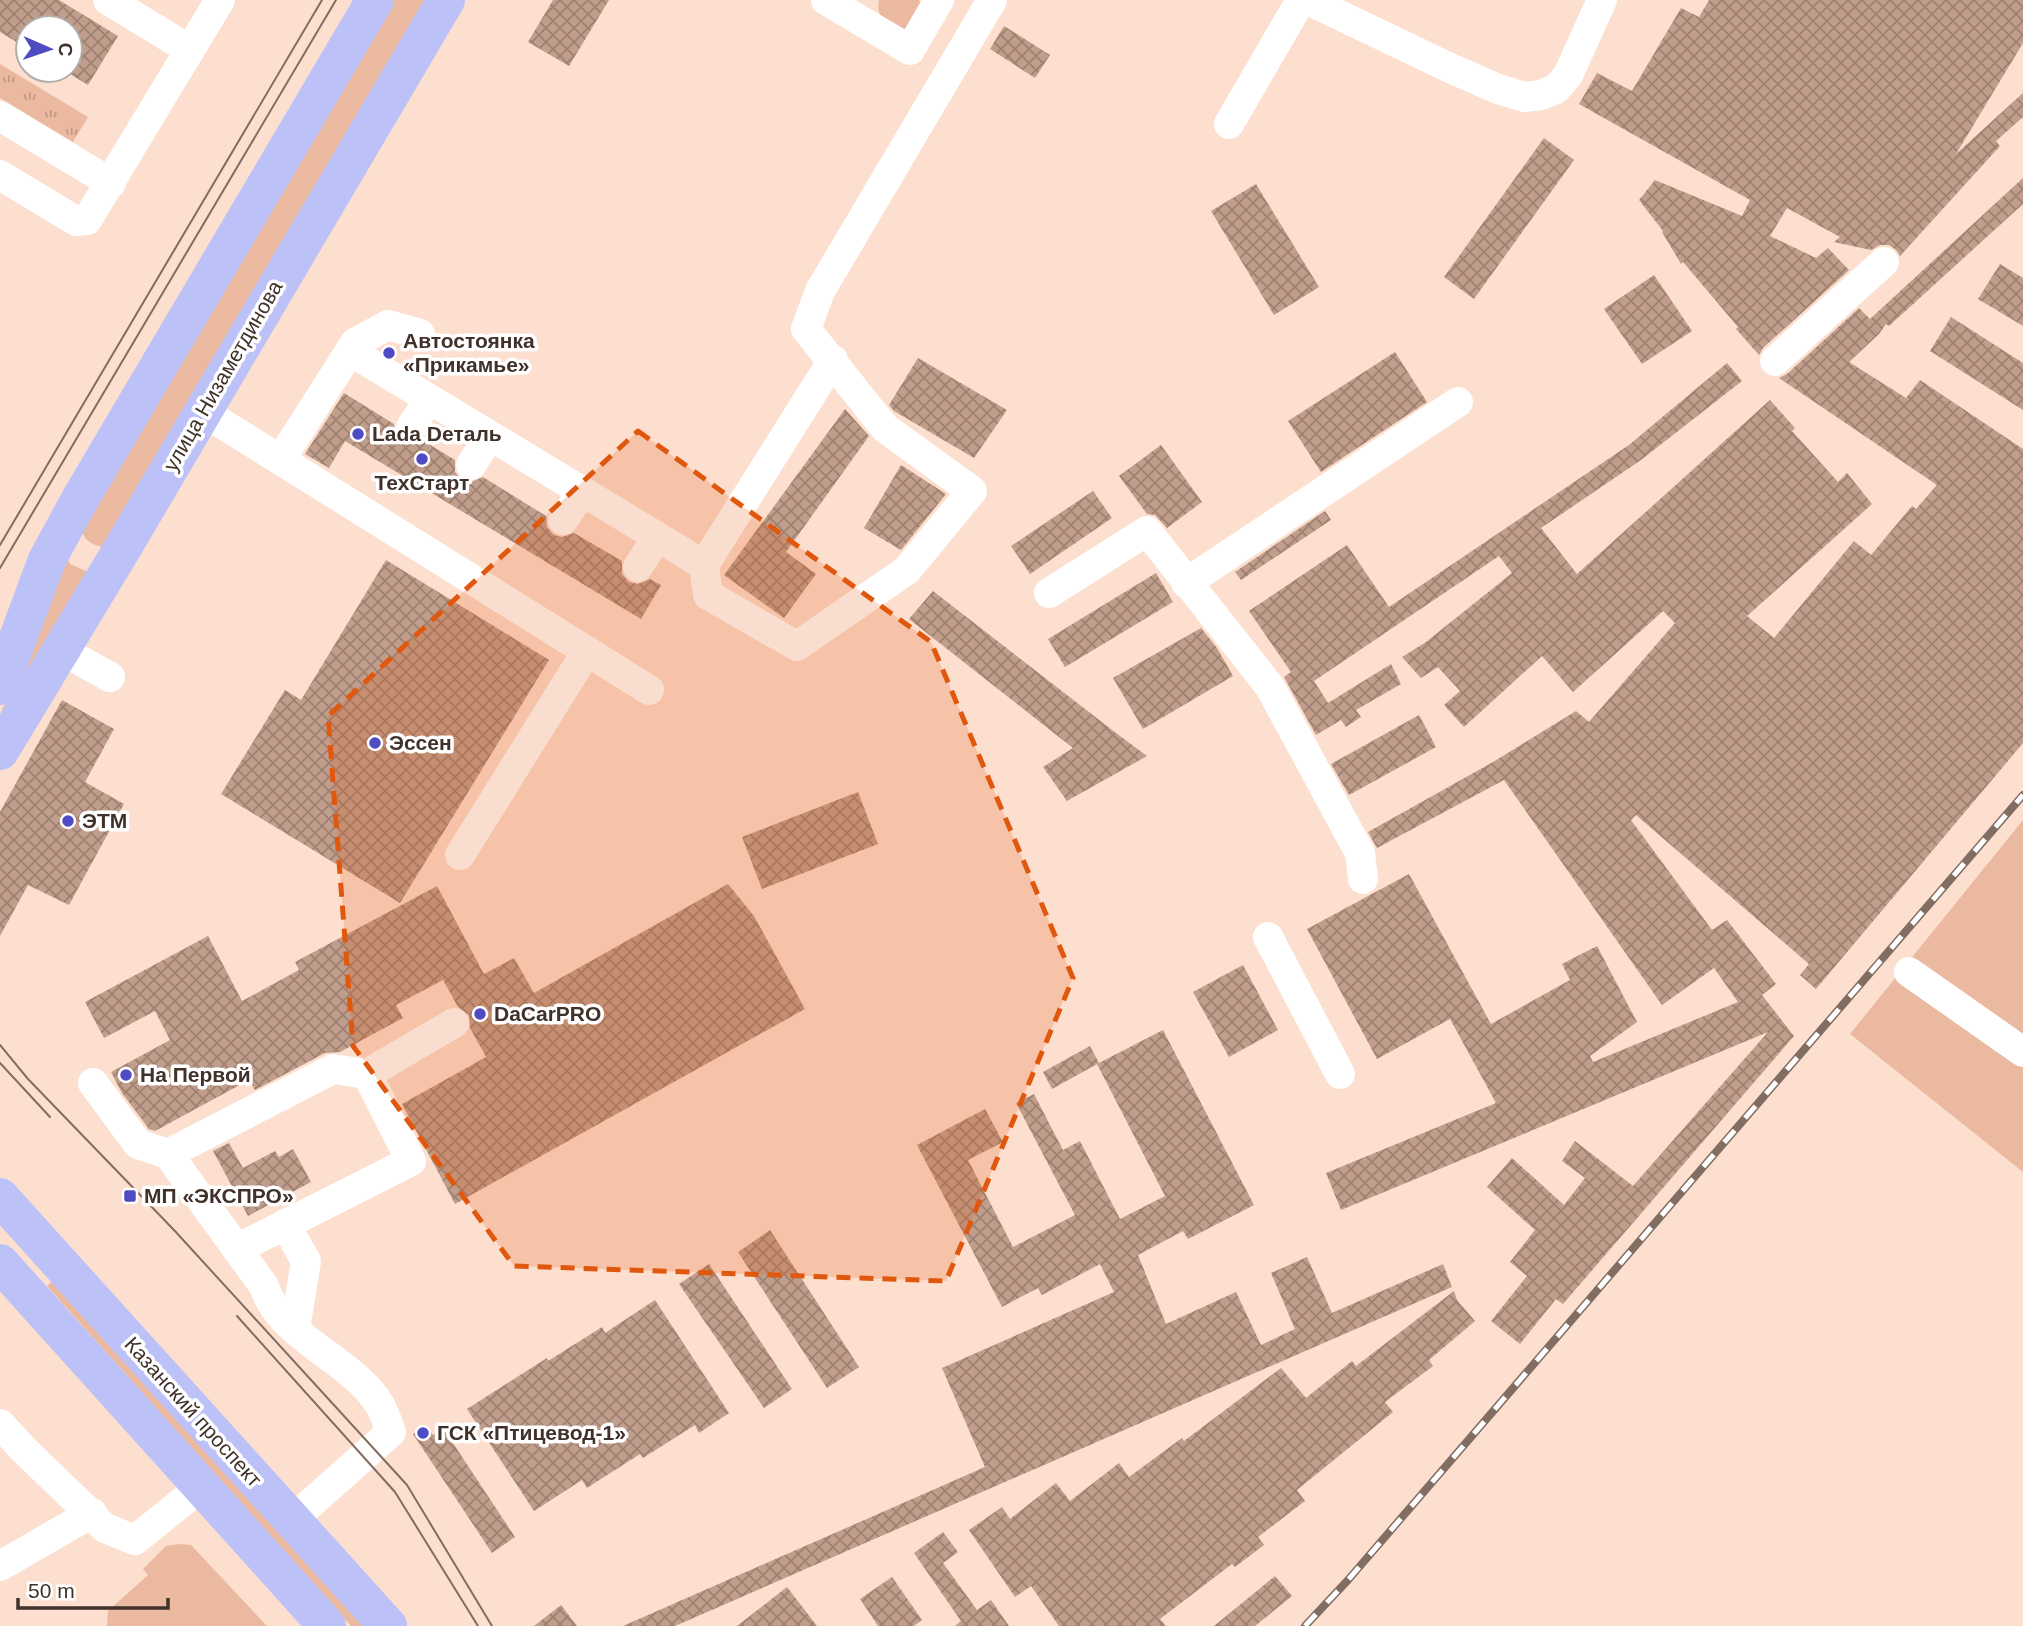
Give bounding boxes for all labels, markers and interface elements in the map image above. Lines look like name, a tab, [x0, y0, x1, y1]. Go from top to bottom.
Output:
north arrow	[14, 14, 84, 84]
text: С	[55, 42, 76, 57]
street label: улица Низаметдинова	[159, 276, 287, 475]
place label: Автостоянка «Прикамье»	[403, 329, 535, 376]
marker: Автостоянка «Прикамье»	[381, 345, 397, 361]
place label: Lada Dеталь	[372, 422, 502, 445]
marker: Lada Dеталь	[350, 426, 366, 442]
marker: ТехСтарт	[414, 451, 430, 467]
place label: ТехСтарт	[375, 471, 469, 494]
place label: Эссен	[389, 731, 452, 754]
marker: Эссен	[367, 735, 383, 751]
place label: ЭТМ	[82, 809, 127, 832]
marker: ЭТМ	[60, 813, 76, 829]
place label: DaCarPRO	[494, 1002, 601, 1025]
marker: DaCarPRO	[472, 1006, 488, 1022]
place label: На Первой	[140, 1063, 251, 1086]
marker: На Первой	[118, 1067, 134, 1083]
place label: МП «ЭКСПРО»	[144, 1184, 294, 1207]
marker: МП «ЭКСПРО»	[122, 1188, 138, 1204]
street label: Казанский проспект	[120, 1332, 267, 1491]
place label: ГСК «Птицевод-1»	[437, 1421, 626, 1444]
marker: ГСК «Птицевод-1»	[415, 1425, 431, 1441]
scale bar	[18, 1566, 168, 1610]
text: 50 m	[28, 1579, 75, 1602]

